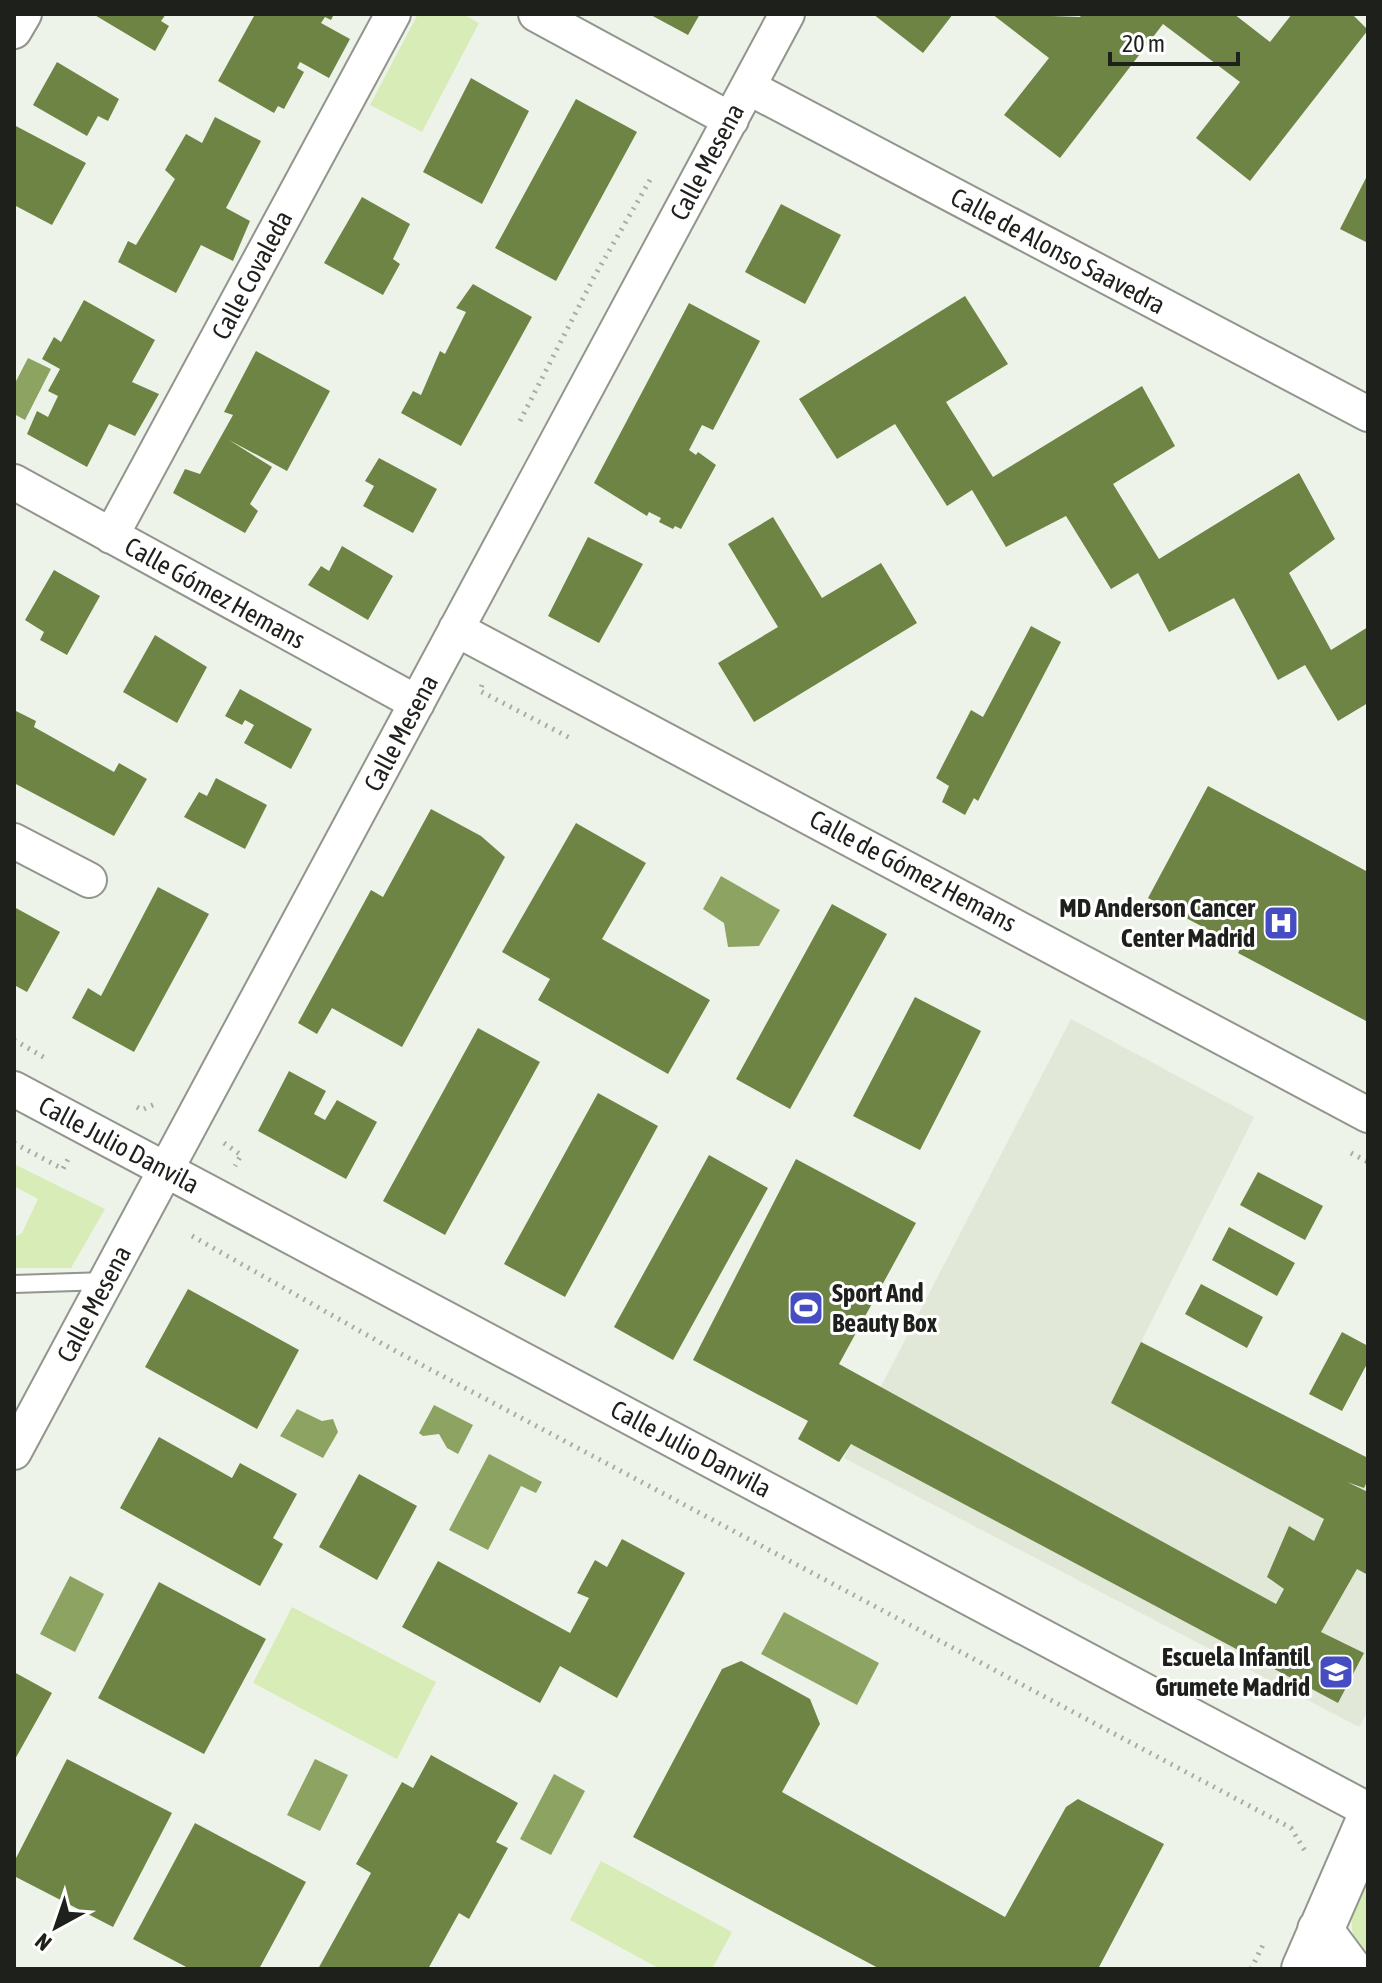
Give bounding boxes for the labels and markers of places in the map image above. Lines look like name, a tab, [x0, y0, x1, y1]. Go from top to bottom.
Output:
place label: MD Anderson Cancer Center Madrid	[1059, 893, 1256, 953]
hospital icon: MD Anderson Cancer Center Madrid	[1262, 904, 1300, 942]
place label: Sport And Beauty Box	[832, 1278, 938, 1338]
sports icon: Sport And Beauty Box	[787, 1289, 825, 1327]
place label: Escuela Infantil Grumete Madrid	[1155, 1642, 1311, 1702]
school or university icon: Escuela Infantil Grumete Madrid	[1317, 1653, 1355, 1691]

